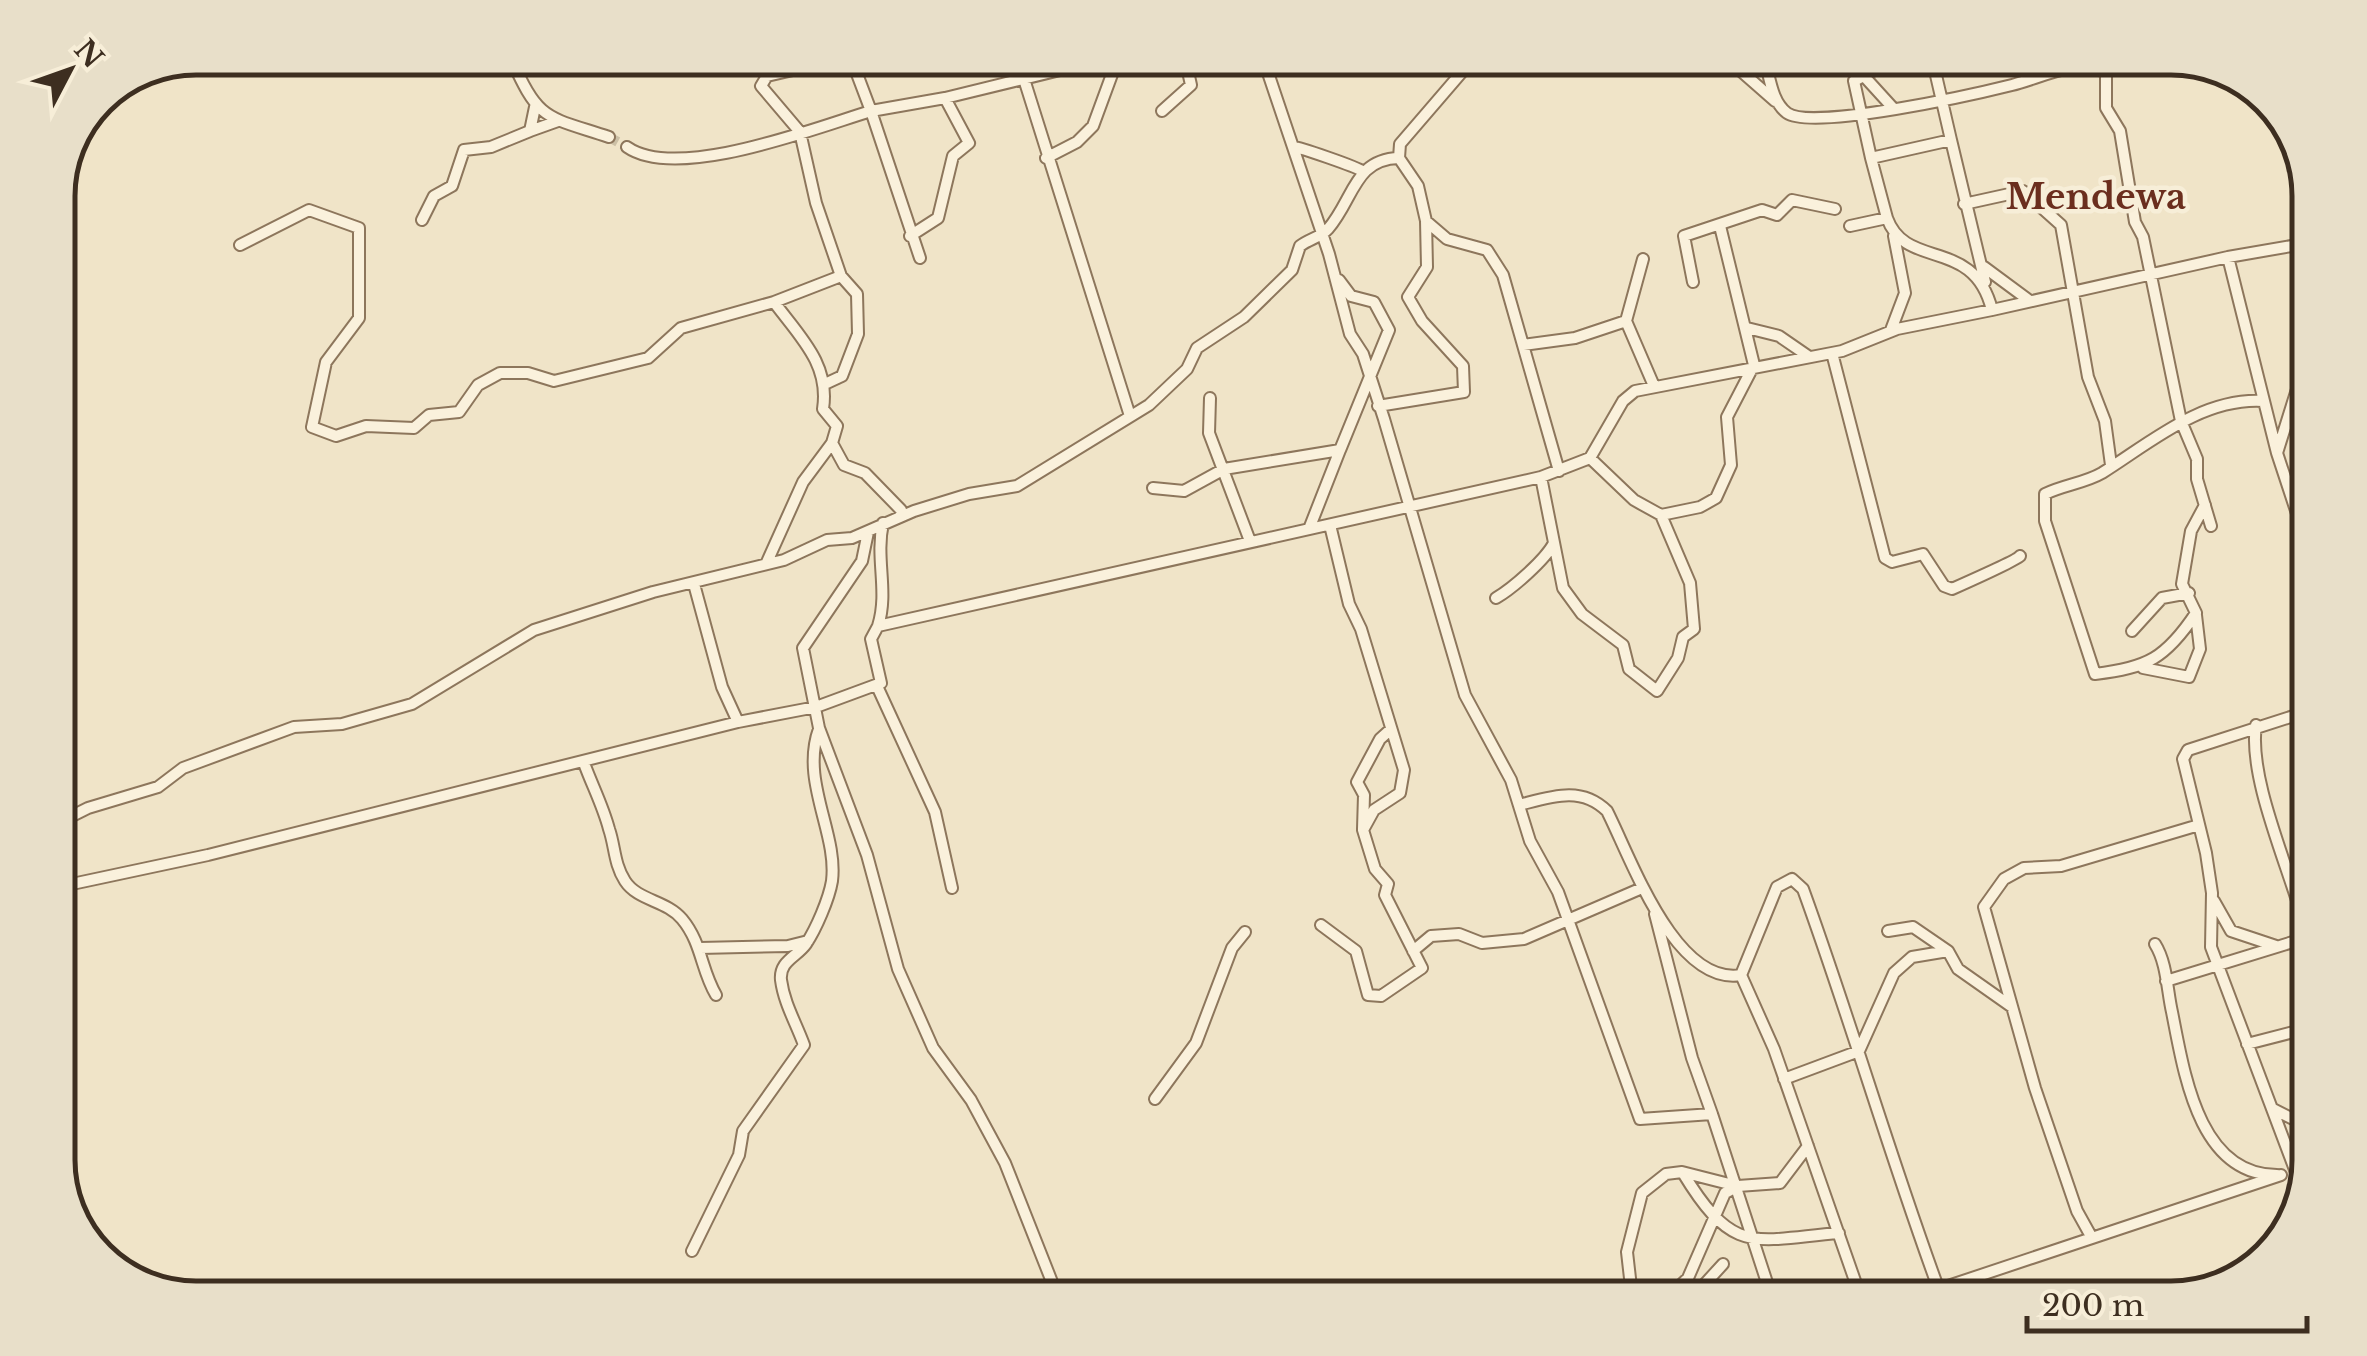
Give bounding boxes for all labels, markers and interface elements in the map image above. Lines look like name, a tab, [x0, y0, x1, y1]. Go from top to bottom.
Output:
north arrow	[20, 20, 120, 120]
text: N	[67, 33, 110, 75]
district label: Mendewa	[2006, 175, 2186, 218]
scale bar	[2027, 1271, 2307, 1333]
text: 200 m	[2042, 1287, 2144, 1324]

